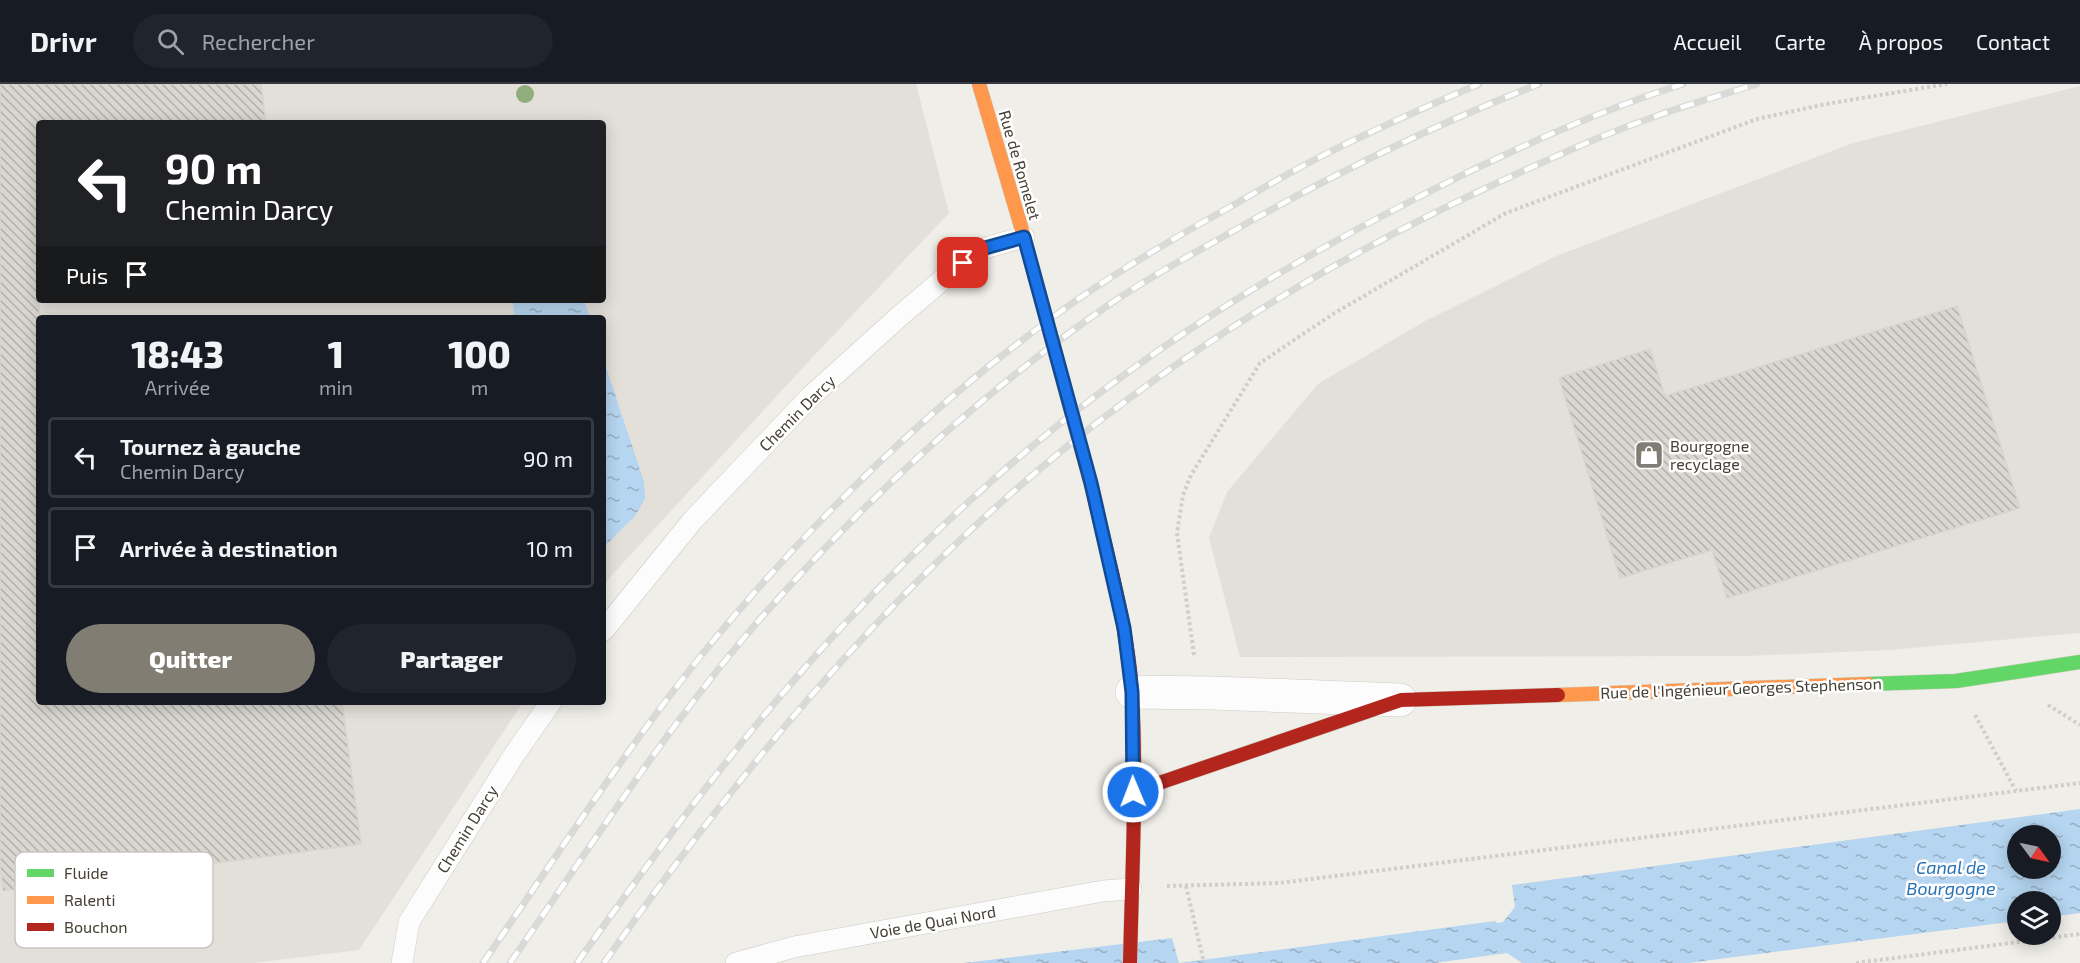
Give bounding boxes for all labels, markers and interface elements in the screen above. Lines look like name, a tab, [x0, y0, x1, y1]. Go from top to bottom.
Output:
search box	[133, 14, 553, 68]
text: Drivr	[30, 24, 97, 58]
icon: search	[154, 25, 187, 58]
text: Rechercher	[202, 28, 315, 54]
text: Accueil	[1673, 29, 1742, 54]
text: Carte	[1775, 29, 1826, 54]
text: À propos	[1859, 29, 1943, 54]
text: Contact	[1976, 29, 2050, 54]
street label: Rue de Romelet	[996, 108, 1045, 222]
text: 90 m	[165, 142, 262, 192]
icon: left	[66, 144, 144, 222]
text: Chemin Darcy	[165, 193, 333, 225]
pin	[937, 237, 988, 288]
icon: arrive	[946, 246, 979, 279]
icon: arrive	[120, 258, 153, 291]
text: Puis	[66, 262, 108, 288]
text: 18:43	[131, 332, 224, 375]
text: 1	[328, 332, 344, 375]
text: 100	[448, 332, 511, 375]
street label: Chemin Darcy	[755, 370, 839, 455]
text: Arrivée	[145, 375, 210, 399]
text: min	[319, 375, 353, 399]
text: m	[471, 375, 488, 399]
text: Tournez à gauche	[120, 433, 301, 459]
place label: Bourgogne recyclage	[1670, 436, 1749, 473]
shop icon: Bourgogne recyclage	[1633, 439, 1665, 471]
icon: left	[69, 441, 102, 474]
text: 90 m	[523, 445, 573, 471]
text: Chemin Darcy	[120, 459, 245, 483]
icon: arrive	[69, 531, 102, 564]
text: Arrivée à destination	[120, 535, 338, 561]
text: 10 m	[527, 535, 573, 561]
button: Quitter	[66, 624, 315, 693]
button: Partager	[327, 624, 576, 693]
street label: Rue de l'Ingénieur Georges Stephenson	[1600, 673, 1882, 702]
position arrow	[1101, 760, 1165, 824]
street label: Chemin Darcy	[432, 781, 501, 876]
north arrow	[2007, 825, 2061, 879]
map controls	[2007, 825, 2061, 945]
legend	[15, 852, 213, 948]
water label: Canal de Bourgogne	[1906, 856, 1996, 899]
text: Fluide	[64, 863, 108, 882]
text: Ralenti	[64, 890, 115, 909]
button: layers	[2007, 891, 2061, 945]
street label: Voie de Quai Nord	[868, 901, 998, 943]
text: Bouchon	[64, 917, 128, 936]

